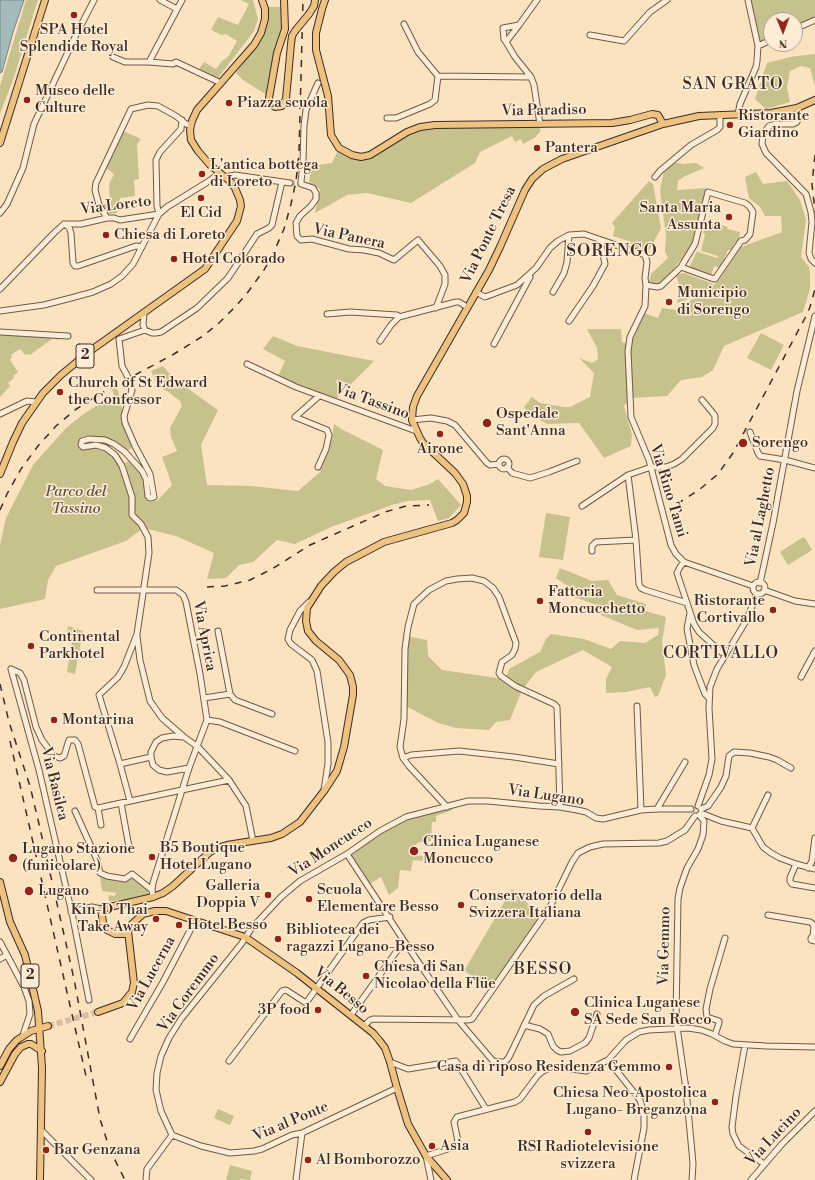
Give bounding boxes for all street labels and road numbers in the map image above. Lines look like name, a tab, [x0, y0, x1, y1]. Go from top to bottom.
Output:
street label: Via Paradiso	[501, 101, 587, 121]
street label: Via Ponte Tresa	[458, 183, 520, 287]
street label: Via Loreto	[79, 193, 153, 219]
street label: Via Panera	[311, 221, 387, 253]
road number: 2	[76, 344, 94, 368]
street label: Via Tassino	[332, 380, 412, 424]
street label: Via Rino Tami	[645, 442, 691, 540]
street label: Via al Laghetto	[743, 466, 779, 568]
street label: Via Aprica	[188, 599, 220, 673]
street label: Via Basilea	[36, 746, 72, 822]
street label: Via Lugano	[507, 782, 585, 810]
street label: Via Moncucco	[286, 814, 376, 882]
street label: Via Gemmo	[655, 906, 675, 986]
street label: Via Lucerna	[124, 934, 180, 1014]
street label: Via Coremmo	[154, 950, 224, 1036]
street label: Via Besso	[310, 963, 372, 1019]
road number: 2	[21, 964, 39, 988]
street label: Via al Ponte	[251, 1098, 331, 1146]
street label: Via Lucino	[742, 1104, 806, 1170]

